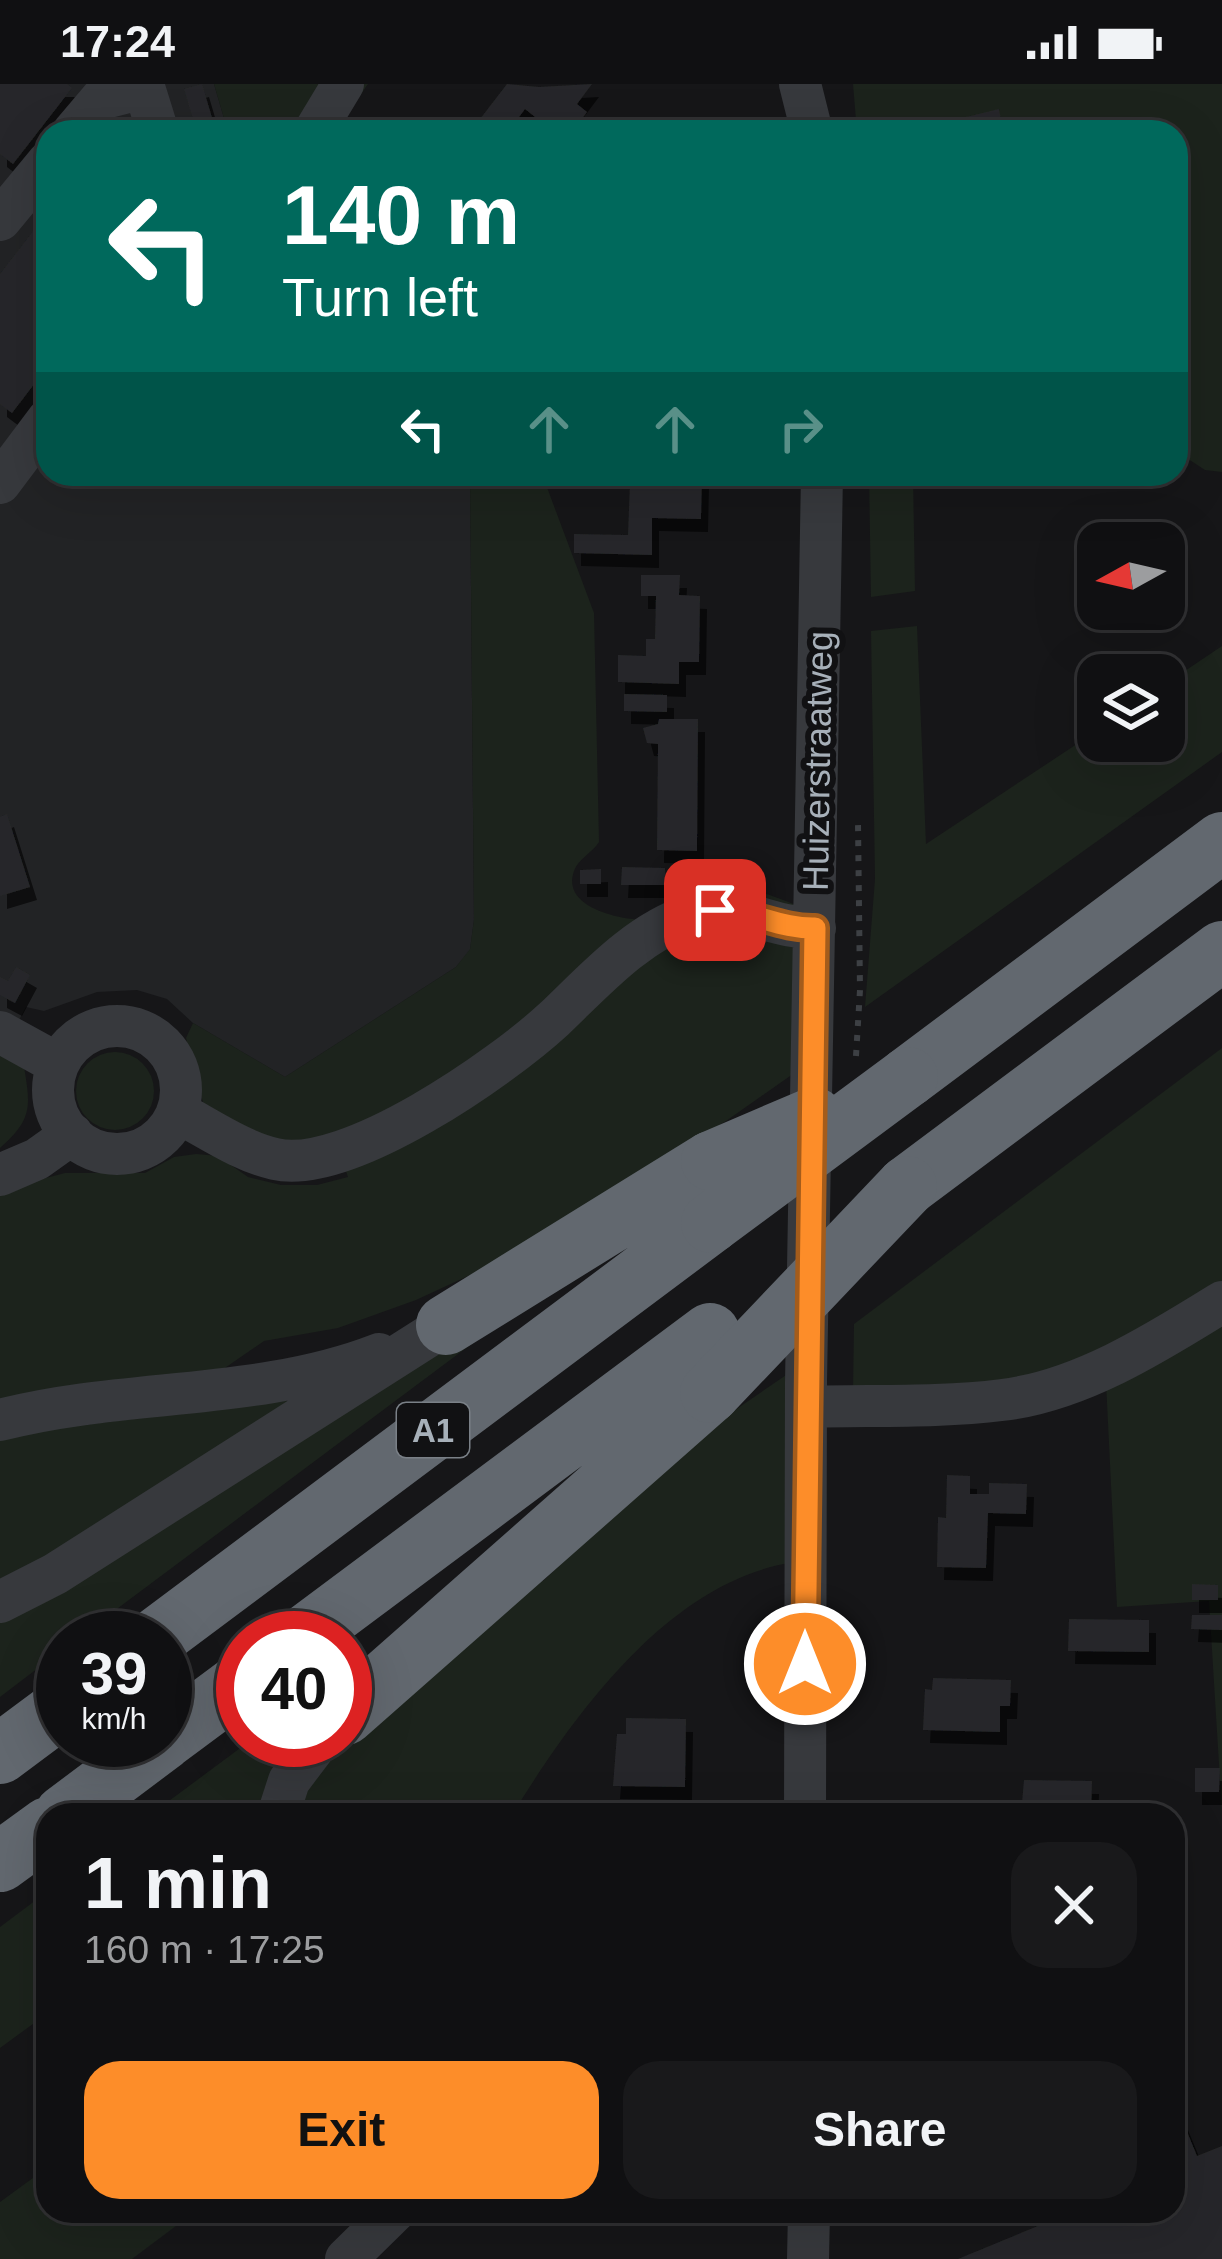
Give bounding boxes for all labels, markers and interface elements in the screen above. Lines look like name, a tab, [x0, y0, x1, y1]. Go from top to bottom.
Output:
text: 17:24	[60, 16, 175, 67]
icon: left	[84, 168, 240, 324]
text: 140 m	[282, 168, 520, 262]
text: Turn left	[282, 267, 478, 327]
icon: left	[390, 396, 456, 462]
icon: ahead	[516, 396, 582, 462]
icon: ahead	[642, 396, 708, 462]
icon: right	[768, 396, 834, 462]
north arrow	[1077, 522, 1185, 630]
map controls	[1077, 522, 1185, 762]
street label: Huizerstraatweg	[795, 631, 840, 891]
button: layers	[1077, 654, 1185, 762]
pin	[664, 859, 766, 961]
icon: arrive	[682, 877, 748, 943]
road number: A1	[397, 1403, 469, 1457]
position arrow	[742, 1601, 868, 1727]
speed limit sign: 40	[216, 1611, 372, 1767]
text: 39	[81, 1640, 147, 1707]
text: km/h	[81, 1702, 147, 1735]
button: close	[1011, 1842, 1137, 1968]
text: 1 min	[84, 1843, 272, 1923]
text: 160 m · 17:25	[84, 1928, 325, 1971]
button: Exit	[84, 2061, 599, 2199]
button: Share	[623, 2061, 1137, 2199]

